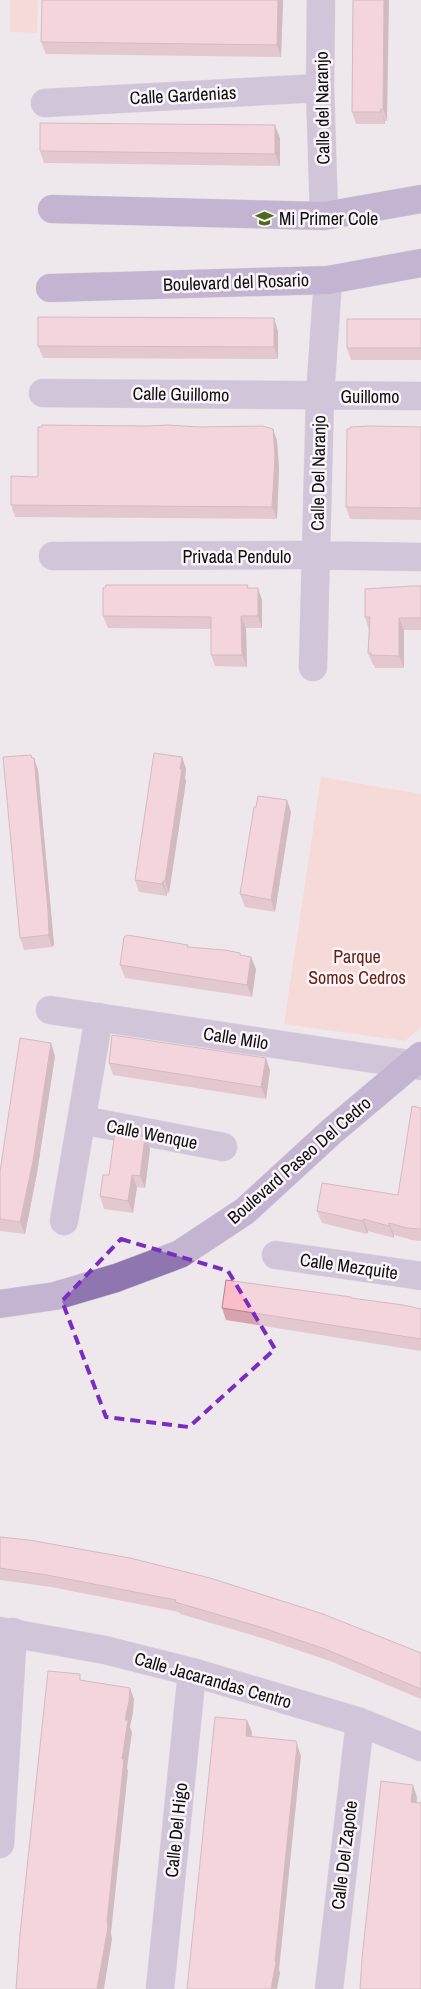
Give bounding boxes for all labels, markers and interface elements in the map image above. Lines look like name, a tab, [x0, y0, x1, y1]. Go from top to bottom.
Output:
street label: Calle del Naranjo	[309, 51, 335, 165]
street label: Calle Gardenias	[129, 80, 237, 110]
place label: Mi Primer Cole	[279, 206, 378, 231]
school or university icon: Mi Primer Cole	[255, 208, 275, 228]
street label: Boulevard del Rosario	[163, 267, 309, 297]
street label: Calle Guillomo	[132, 381, 230, 407]
street label: Guillomo	[340, 384, 400, 409]
street label: Calle Del Naranjo	[304, 415, 332, 531]
street label: Privada Pendulo	[182, 544, 292, 569]
park label: Parque Somos Cedros	[308, 944, 406, 990]
street label: Calle Milo	[202, 1021, 270, 1055]
street label: Boulevard Paseo Del Cedro	[222, 1091, 376, 1229]
street label: Calle Wenque	[104, 1113, 200, 1155]
street label: Calle Mezquite	[299, 1247, 399, 1285]
street label: Calle Jacarandas Centro	[131, 1646, 295, 1714]
street label: Calle Del Higo	[159, 1781, 193, 1879]
street label: Calle Del Zapote	[325, 1799, 363, 1911]

